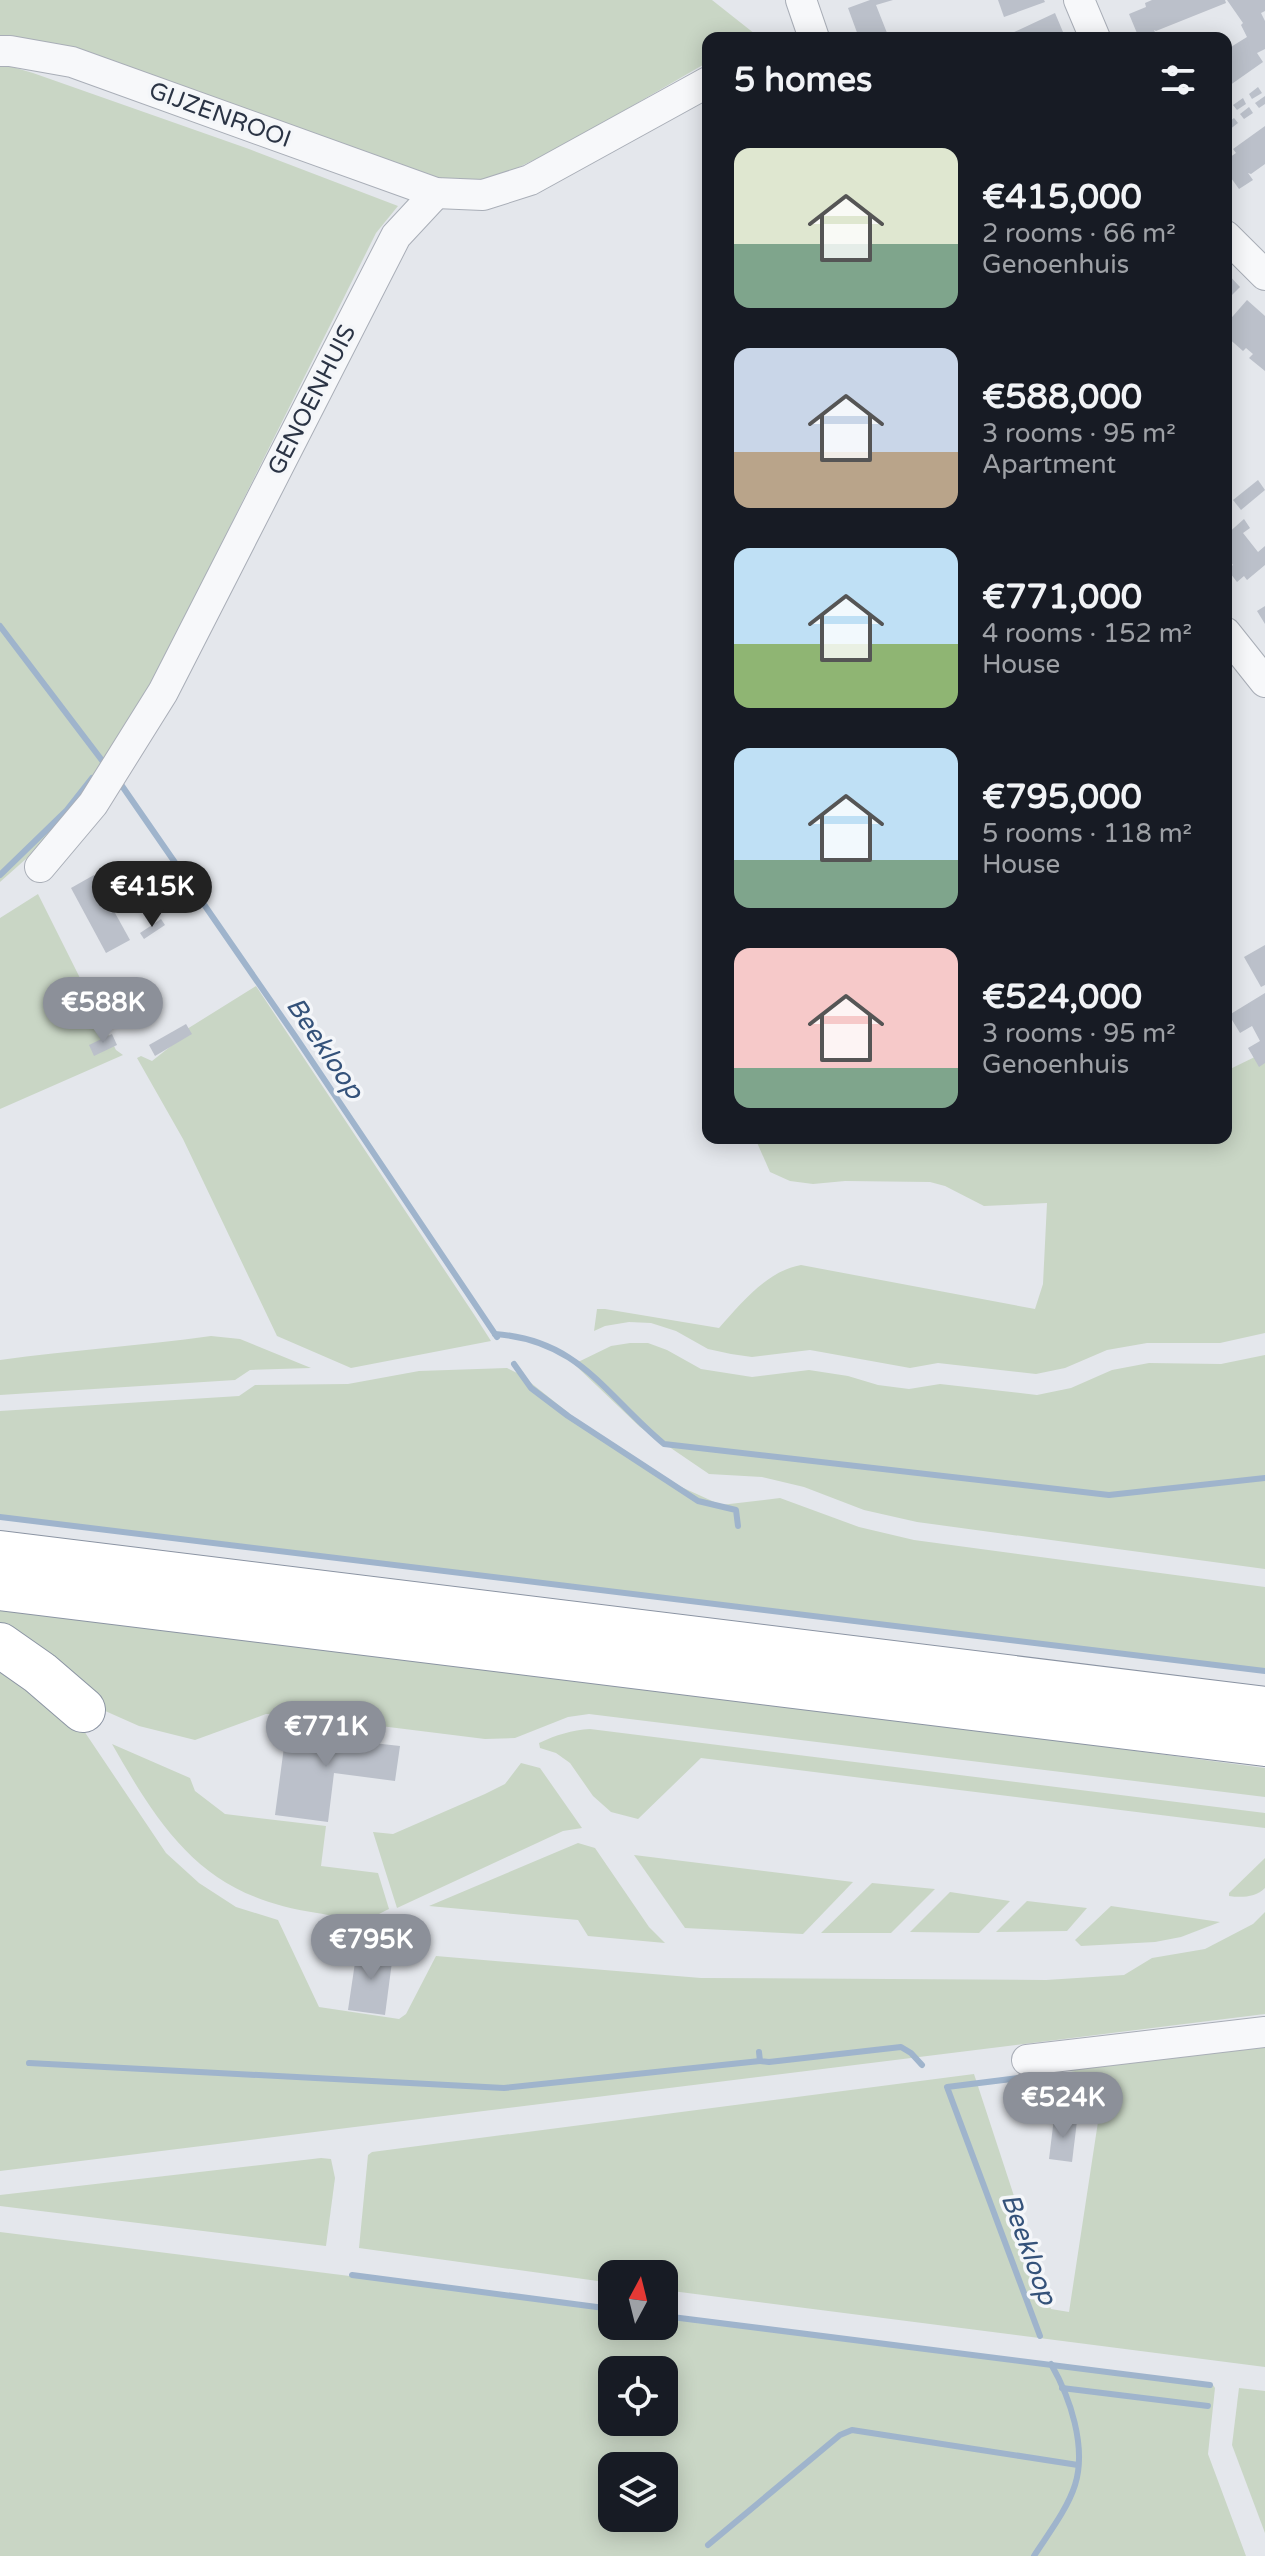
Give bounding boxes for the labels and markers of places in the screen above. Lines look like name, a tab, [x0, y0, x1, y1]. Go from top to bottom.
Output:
pin: €415K	[96, 861, 208, 929]
pin: €588K	[47, 977, 159, 1045]
pin: €771K	[270, 1701, 382, 1769]
pin: €795K	[315, 1914, 427, 1982]
pin: €524K	[1007, 2072, 1119, 2140]

